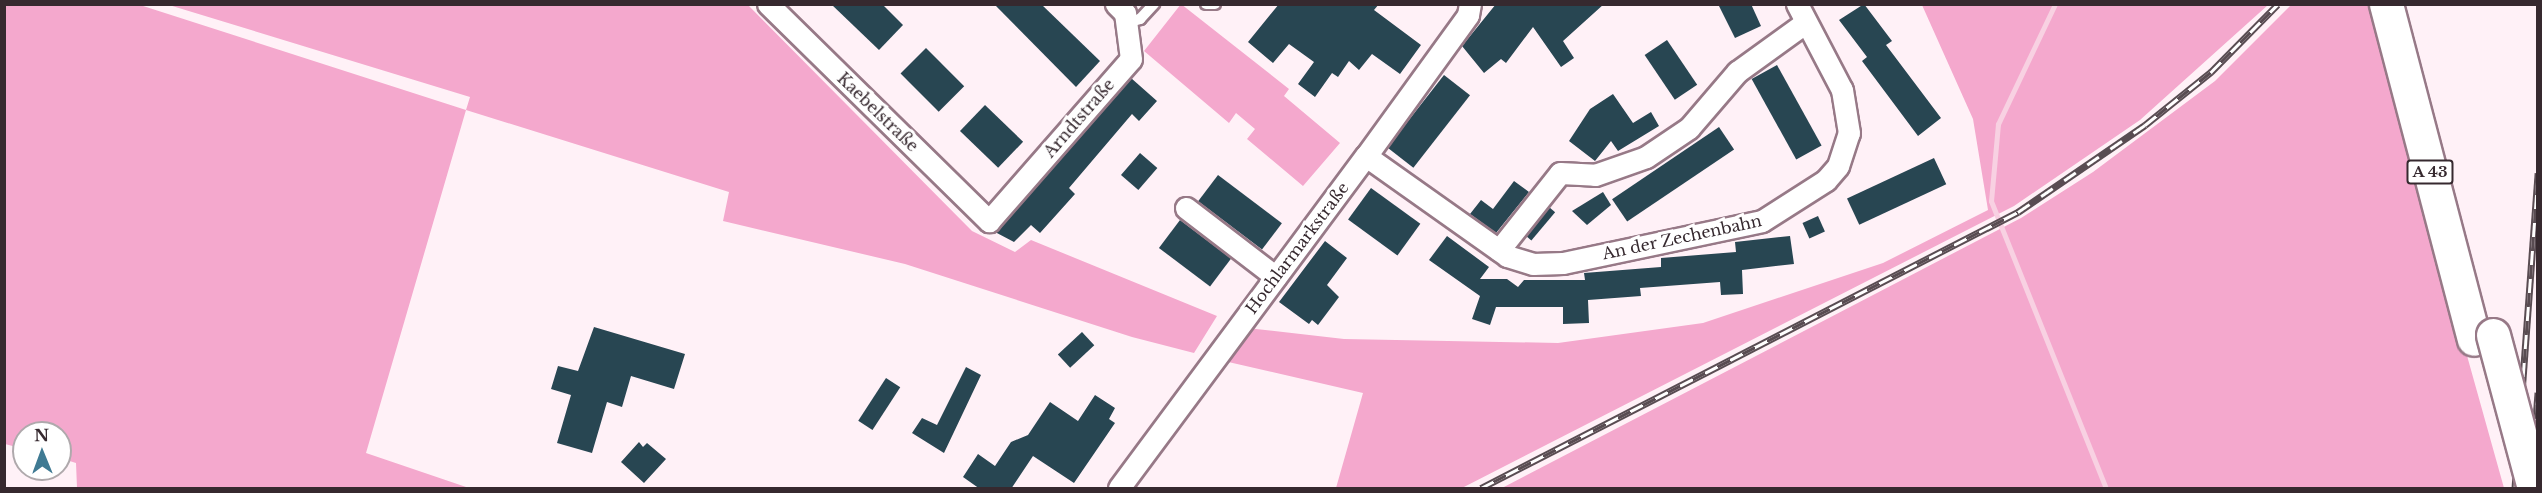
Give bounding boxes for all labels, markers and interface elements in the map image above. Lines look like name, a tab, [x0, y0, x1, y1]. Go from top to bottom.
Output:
street label: Kaebelstraße	[833, 69, 923, 155]
street label: Arndtstraße	[1040, 75, 1118, 161]
road number: A 43	[2406, 160, 2454, 184]
street label: Hochlarmarkstraße	[1241, 179, 1353, 317]
street label: An der Zechenbahn	[1600, 211, 1764, 263]
north arrow	[12, 421, 72, 481]
text: N	[34, 425, 49, 445]

